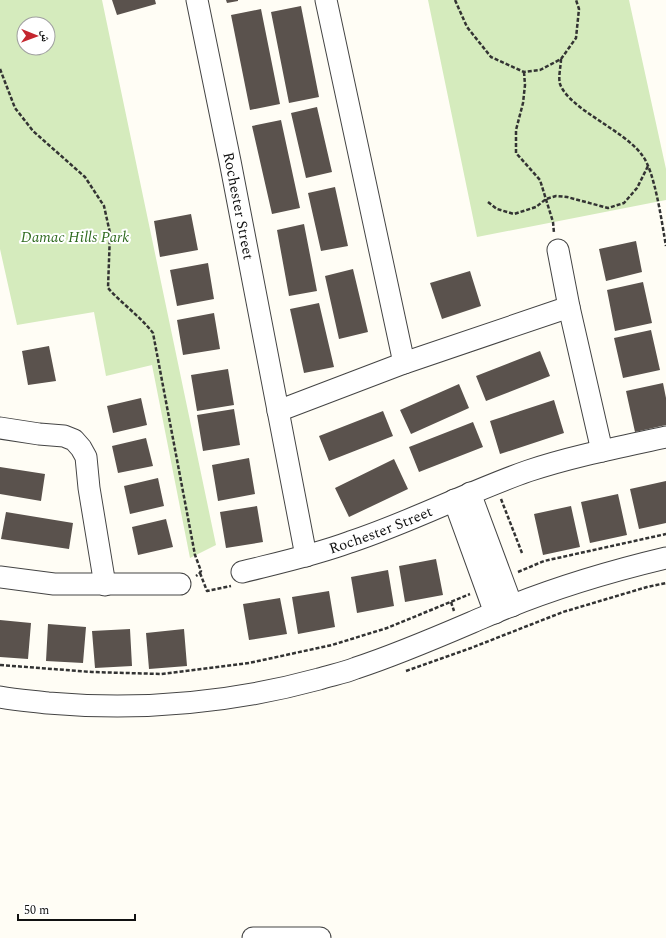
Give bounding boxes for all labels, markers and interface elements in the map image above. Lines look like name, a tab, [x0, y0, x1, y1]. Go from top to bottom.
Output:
north arrow	[16, 16, 56, 56]
text: ش	[37, 30, 54, 42]
street label: Rochester Street	[217, 150, 260, 262]
park label: Damac Hills Park	[21, 226, 129, 249]
street label: Rochester Street	[326, 500, 436, 560]
scale bar	[18, 896, 135, 922]
text: 50 m	[24, 901, 49, 920]

